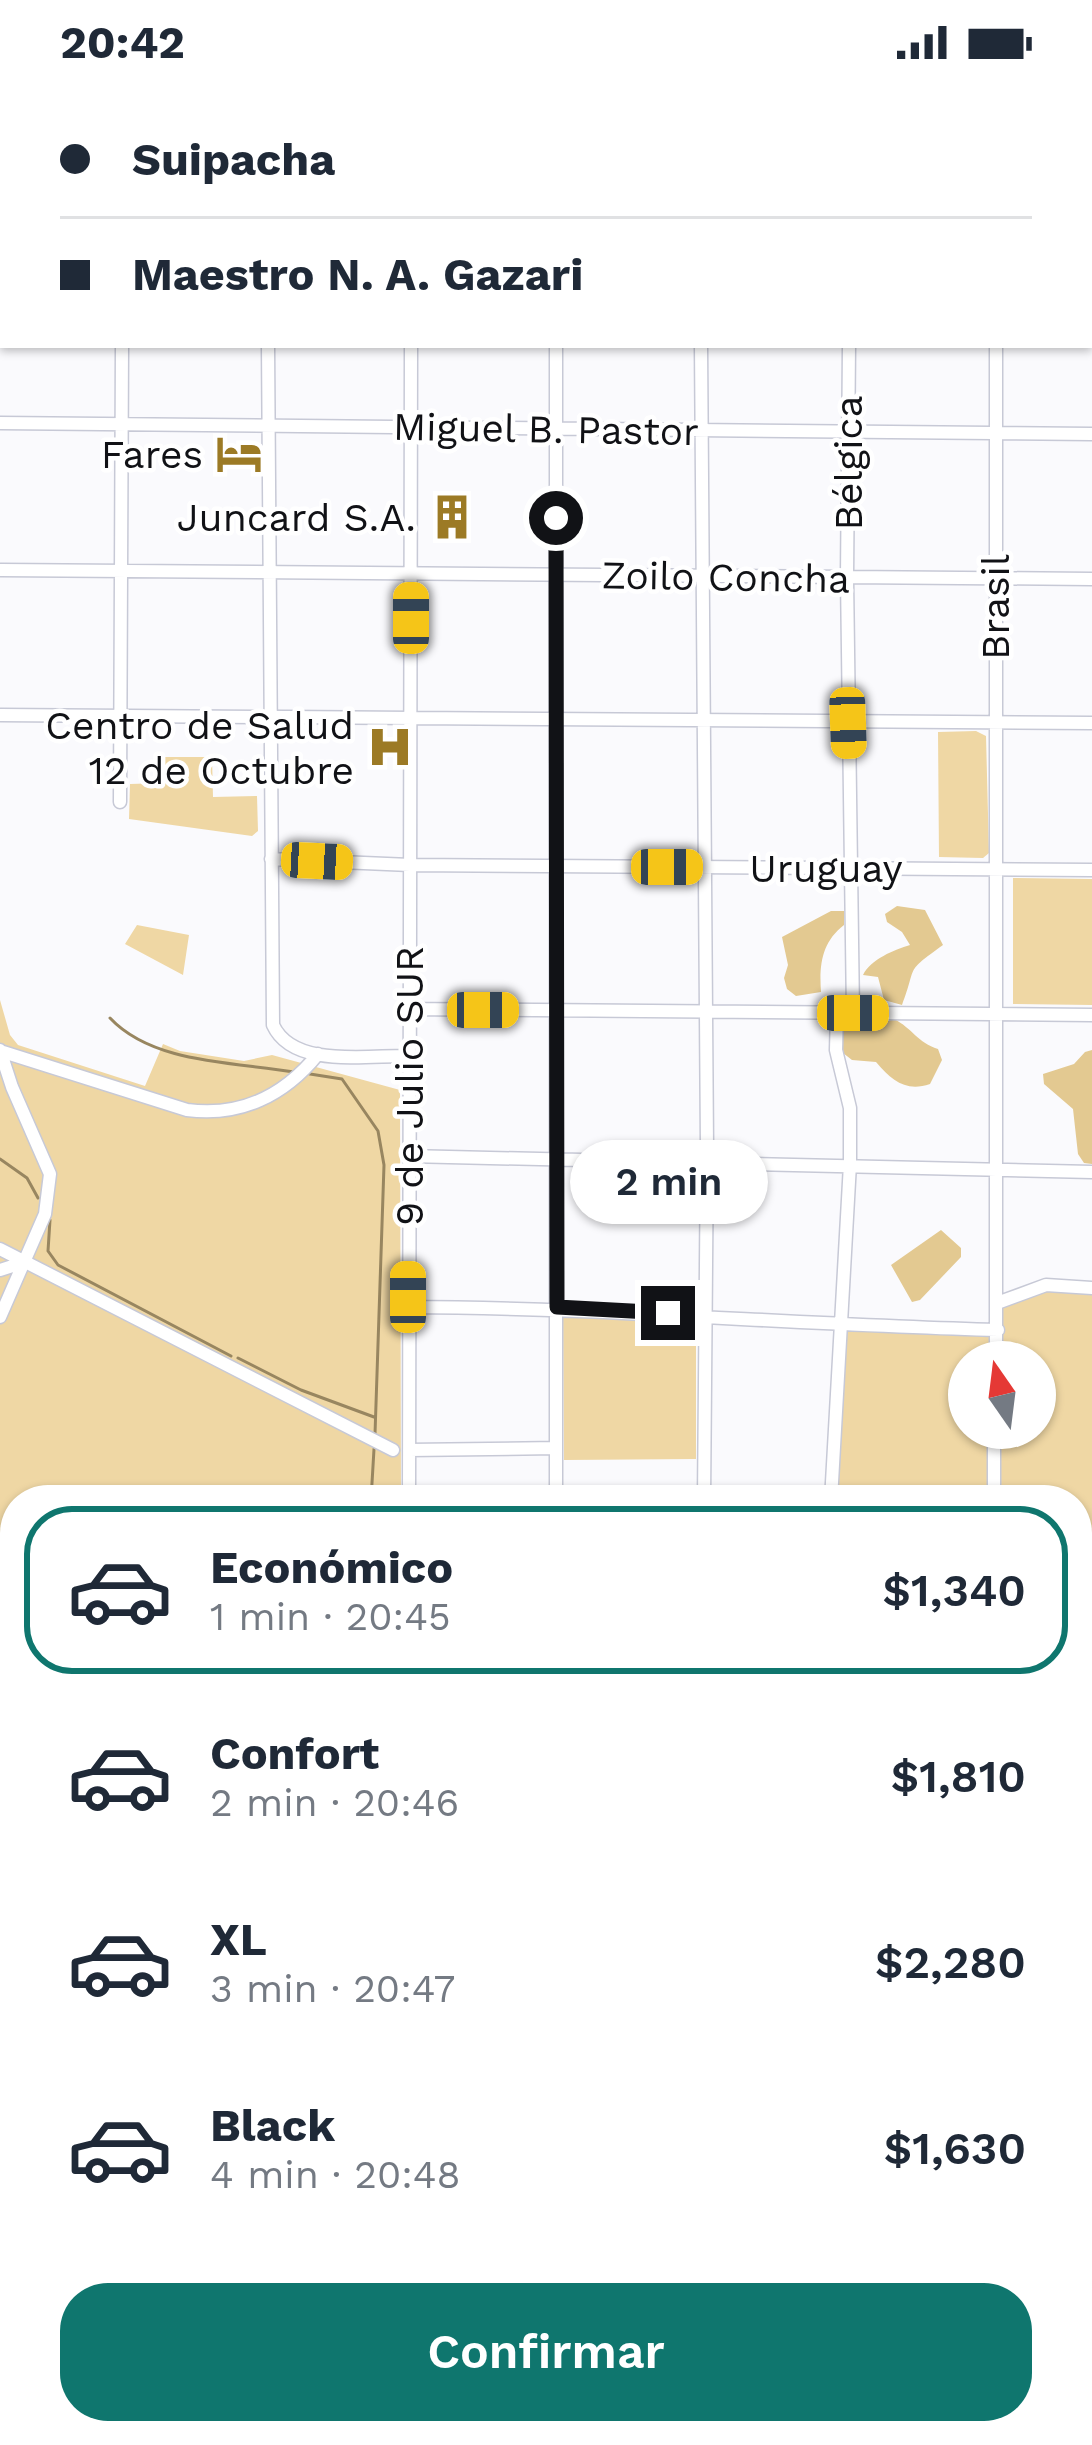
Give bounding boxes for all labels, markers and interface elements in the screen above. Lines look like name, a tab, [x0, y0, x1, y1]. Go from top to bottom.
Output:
text: 20:42	[60, 16, 185, 69]
text: Suipacha	[132, 133, 335, 186]
text: Maestro N. A. Gazari	[132, 248, 583, 301]
street label: Bélgica	[826, 396, 871, 530]
street label: Miguel B. Pastor	[393, 404, 699, 454]
hotel icon: Fares	[214, 429, 264, 479]
place label: Fares	[101, 432, 203, 477]
route start	[529, 491, 583, 545]
building icon: Juncard S.A.	[427, 492, 477, 542]
place label: Juncard S.A.	[177, 495, 416, 540]
street label: Zoilo Concha	[601, 552, 851, 602]
street label: Brasil	[973, 554, 1018, 660]
car	[393, 582, 429, 654]
car	[829, 686, 867, 760]
place label: Centro de Salud 12 de Octubre	[45, 703, 354, 793]
hospital icon: Centro de Salud 12 de Octubre	[365, 722, 415, 772]
car	[280, 841, 354, 881]
street label: Uruguay	[749, 846, 903, 891]
car	[631, 849, 703, 885]
street label: 9 de Julio SUR	[387, 946, 432, 1226]
car	[447, 992, 519, 1028]
car	[817, 995, 889, 1031]
callout: 2 min	[569, 1139, 767, 1223]
text: 2 min	[616, 1159, 722, 1204]
car	[390, 1261, 426, 1333]
route end	[641, 1286, 695, 1340]
north arrow	[948, 1341, 1056, 1449]
map controls	[948, 1341, 1056, 1449]
icon: car	[66, 1536, 174, 1644]
text: Económico	[210, 1541, 453, 1594]
text: $1,340	[882, 1564, 1026, 1617]
text: 1 min · 20:45	[210, 1594, 451, 1639]
icon: car	[66, 1722, 174, 1830]
text: Confort	[210, 1727, 379, 1780]
text: $1,810	[891, 1750, 1026, 1803]
text: 2 min · 20:46	[210, 1780, 459, 1825]
icon: car	[66, 1908, 174, 2016]
text: XL	[210, 1913, 267, 1966]
text: $2,280	[875, 1936, 1026, 1989]
text: 3 min · 20:47	[210, 1966, 455, 2011]
icon: car	[66, 2094, 174, 2202]
text: Black	[210, 2099, 335, 2152]
text: $1,630	[884, 2122, 1026, 2175]
text: 4 min · 20:48	[210, 2152, 461, 2197]
button: Confirmar	[60, 2283, 1032, 2421]

